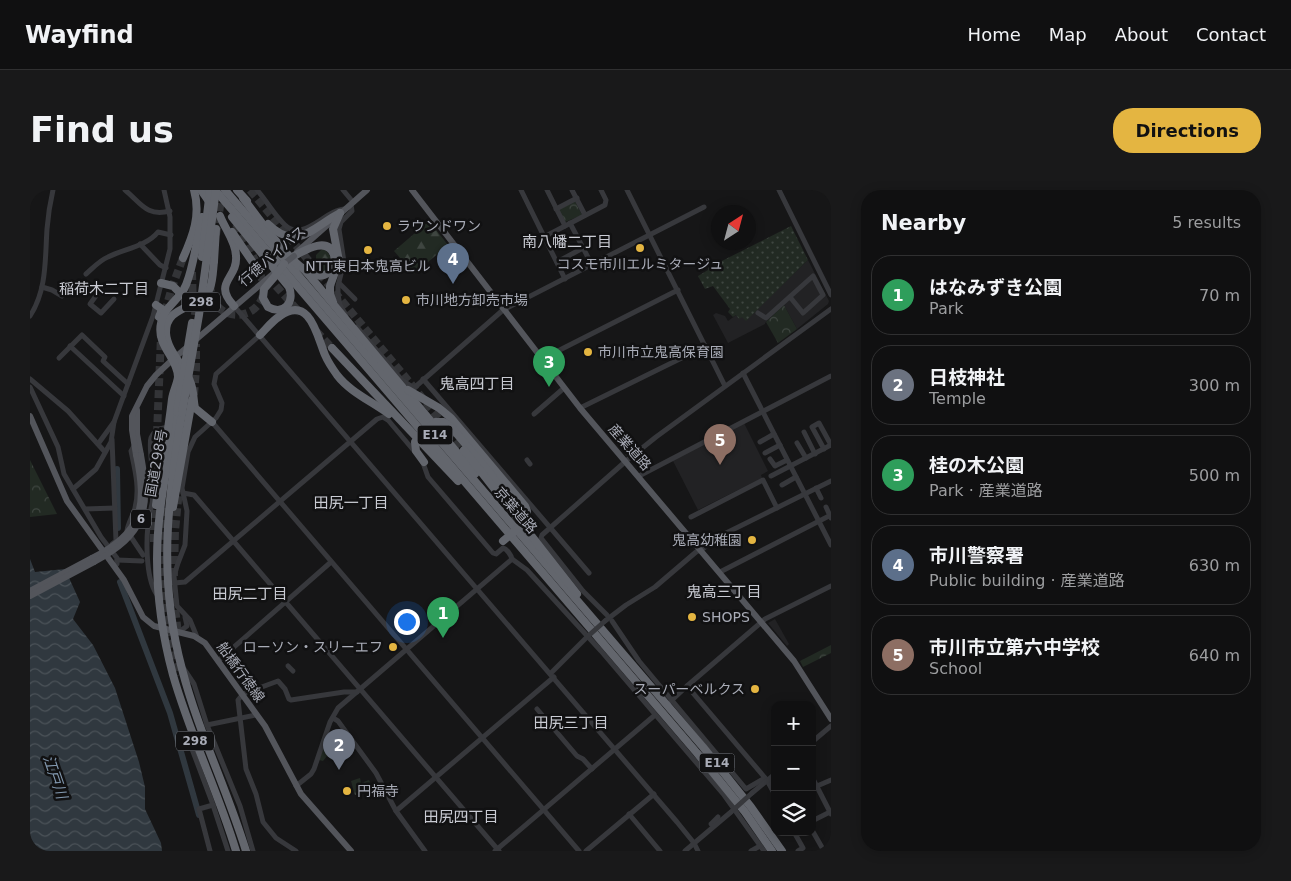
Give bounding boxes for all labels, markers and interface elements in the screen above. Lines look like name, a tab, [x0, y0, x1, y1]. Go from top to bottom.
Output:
text: Wayfind	[25, 21, 134, 49]
text: Home	[968, 24, 1021, 45]
text: Map	[1049, 24, 1087, 45]
text: About	[1115, 24, 1168, 45]
text: Contact	[1196, 24, 1266, 45]
button: Directions	[1113, 108, 1261, 153]
text: Find us	[30, 110, 174, 150]
north arrow	[711, 205, 756, 250]
text: Nearby	[881, 211, 966, 235]
text: 5 results	[1172, 213, 1241, 232]
place label: ラウンドワン	[397, 218, 481, 234]
marker: ラウンドワン	[381, 220, 393, 232]
street label: 行徳バイパス	[235, 222, 309, 290]
district label: 南八幡二丁目	[522, 233, 612, 251]
marker: コスモ市川エルミタージュ	[634, 242, 646, 254]
pin: 4	[437, 243, 469, 284]
marker: NTT東日本鬼高ビル	[362, 244, 374, 256]
place label: コスモ市川エルミタージュ	[557, 256, 723, 272]
place label: NTT東日本鬼高ビル	[305, 258, 431, 274]
text: はなみずき公園	[929, 276, 1062, 298]
district label: 稲荷木二丁目	[59, 280, 149, 298]
text: 1	[892, 286, 904, 305]
text: 70 m	[1199, 286, 1240, 305]
road number: 298	[182, 292, 220, 311]
place label: 市川地方卸売市場	[416, 292, 528, 308]
marker: 市川地方卸売市場	[400, 294, 412, 306]
text: Park	[929, 299, 964, 318]
place label: 市川市立鬼高保育園	[598, 344, 724, 360]
pin: 3	[533, 346, 565, 387]
marker: 市川市立鬼高保育園	[582, 346, 594, 358]
text: 日枝神社	[929, 366, 1005, 388]
district label: 鬼高四丁目	[439, 375, 515, 393]
text: 2	[892, 376, 904, 395]
text: 300 m	[1189, 376, 1240, 395]
text: Temple	[929, 389, 986, 408]
street label: 産業道路	[606, 421, 654, 473]
pin: 5	[704, 424, 736, 465]
road number: E14	[418, 426, 452, 444]
street label: 国道298号	[142, 428, 170, 498]
text: 桂の木公園	[929, 454, 1024, 476]
text: 3	[892, 466, 904, 485]
text: 500 m	[1189, 466, 1240, 485]
text: Park · 産業道路	[929, 481, 1043, 500]
street label: 京葉道路	[492, 484, 540, 536]
district label: 田尻一丁目	[313, 494, 389, 512]
road number: 6	[131, 510, 151, 528]
place label: 鬼高幼稚園	[672, 532, 742, 548]
marker: 鬼高幼稚園	[746, 534, 758, 546]
text: 市川警察署	[929, 544, 1024, 566]
text: 4	[892, 556, 904, 575]
text: 630 m	[1189, 556, 1240, 575]
text: Public building · 産業道路	[929, 571, 1125, 590]
district label: 鬼高三丁目	[686, 583, 762, 601]
district label: 田尻二丁目	[212, 585, 288, 603]
pin: 1	[427, 597, 459, 638]
your location	[394, 609, 420, 635]
place label: SHOPS	[702, 609, 750, 625]
marker: SHOPS	[686, 611, 698, 623]
text: 市川市立第六中学校	[929, 636, 1100, 658]
street label: 船橋行徳線	[214, 639, 268, 705]
place label: ローソン・スリーエフ	[243, 639, 383, 655]
marker: ローソン・スリーエフ	[387, 641, 399, 653]
text: 5	[892, 646, 904, 665]
text: 640 m	[1189, 646, 1240, 665]
text: School	[929, 659, 982, 678]
place label: スーパーベルクス	[634, 681, 745, 697]
marker: スーパーベルクス	[749, 683, 761, 695]
map controls	[771, 701, 816, 836]
button: +	[771, 701, 816, 746]
district label: 田尻三丁目	[533, 714, 609, 732]
pin: 2	[323, 729, 355, 770]
road number: 298	[176, 732, 214, 750]
button: −	[771, 746, 816, 791]
water label: 江戸川	[39, 753, 71, 803]
road number: E14	[700, 754, 734, 772]
place label: 円福寺	[357, 783, 399, 799]
marker: 円福寺	[341, 785, 353, 797]
button: layers	[771, 791, 816, 836]
district label: 田尻四丁目	[423, 808, 499, 826]

